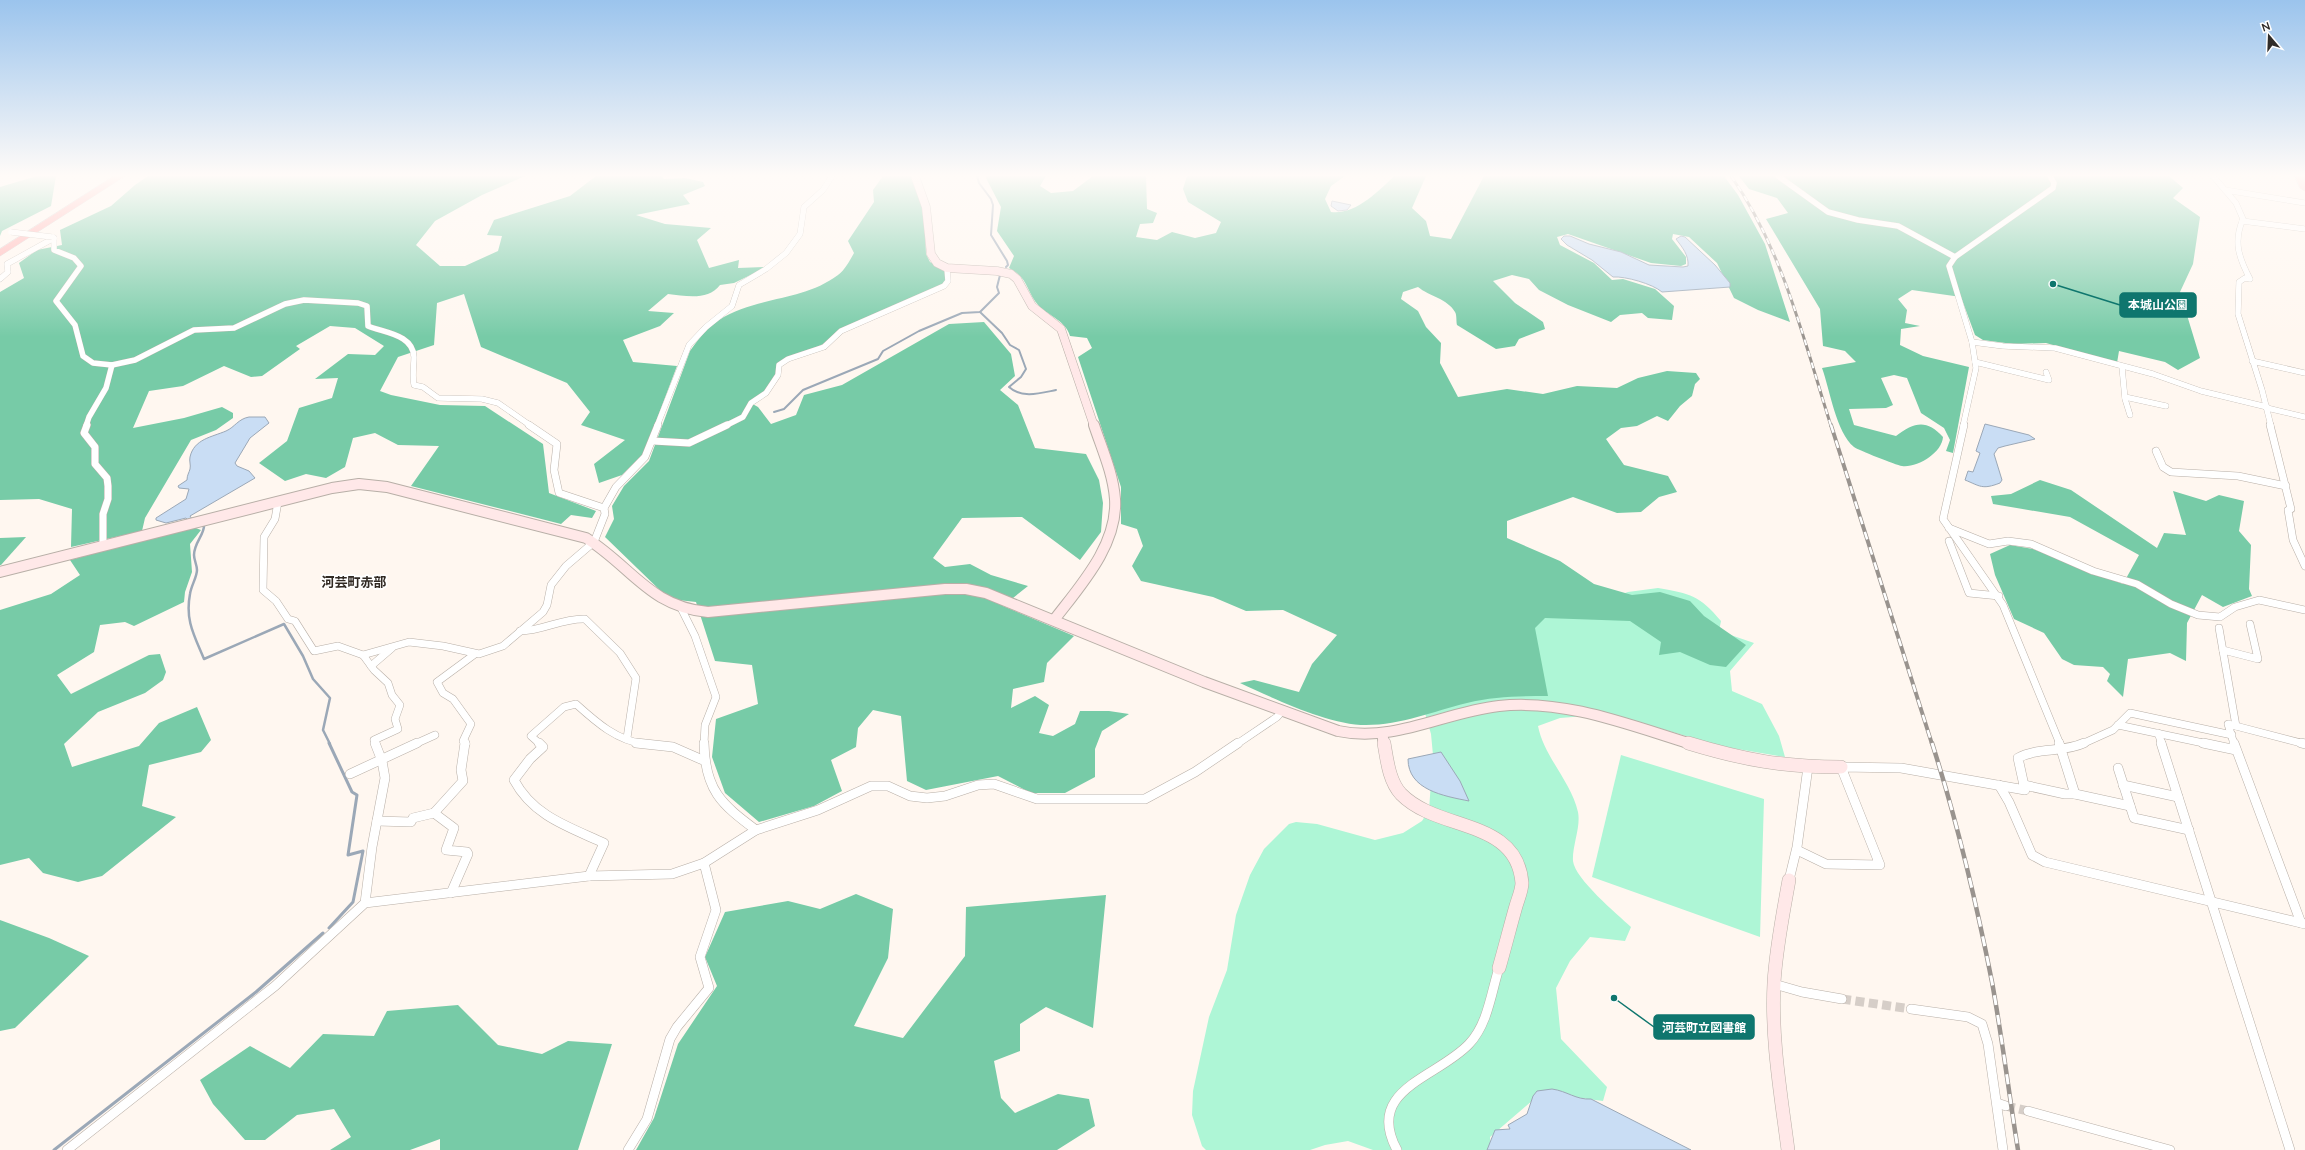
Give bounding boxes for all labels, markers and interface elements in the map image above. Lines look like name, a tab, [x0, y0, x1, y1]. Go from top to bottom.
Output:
north arrow	[2249, 16, 2289, 56]
text: N	[2260, 19, 2272, 35]
callout: 本城山公園	[2120, 293, 2196, 317]
text: 本城山公園	[2128, 297, 2188, 313]
district label: 河芸町赤部	[321, 574, 387, 592]
callout: 河芸町立図書館	[1654, 1015, 1754, 1039]
text: 河芸町立図書館	[1662, 1020, 1746, 1036]

